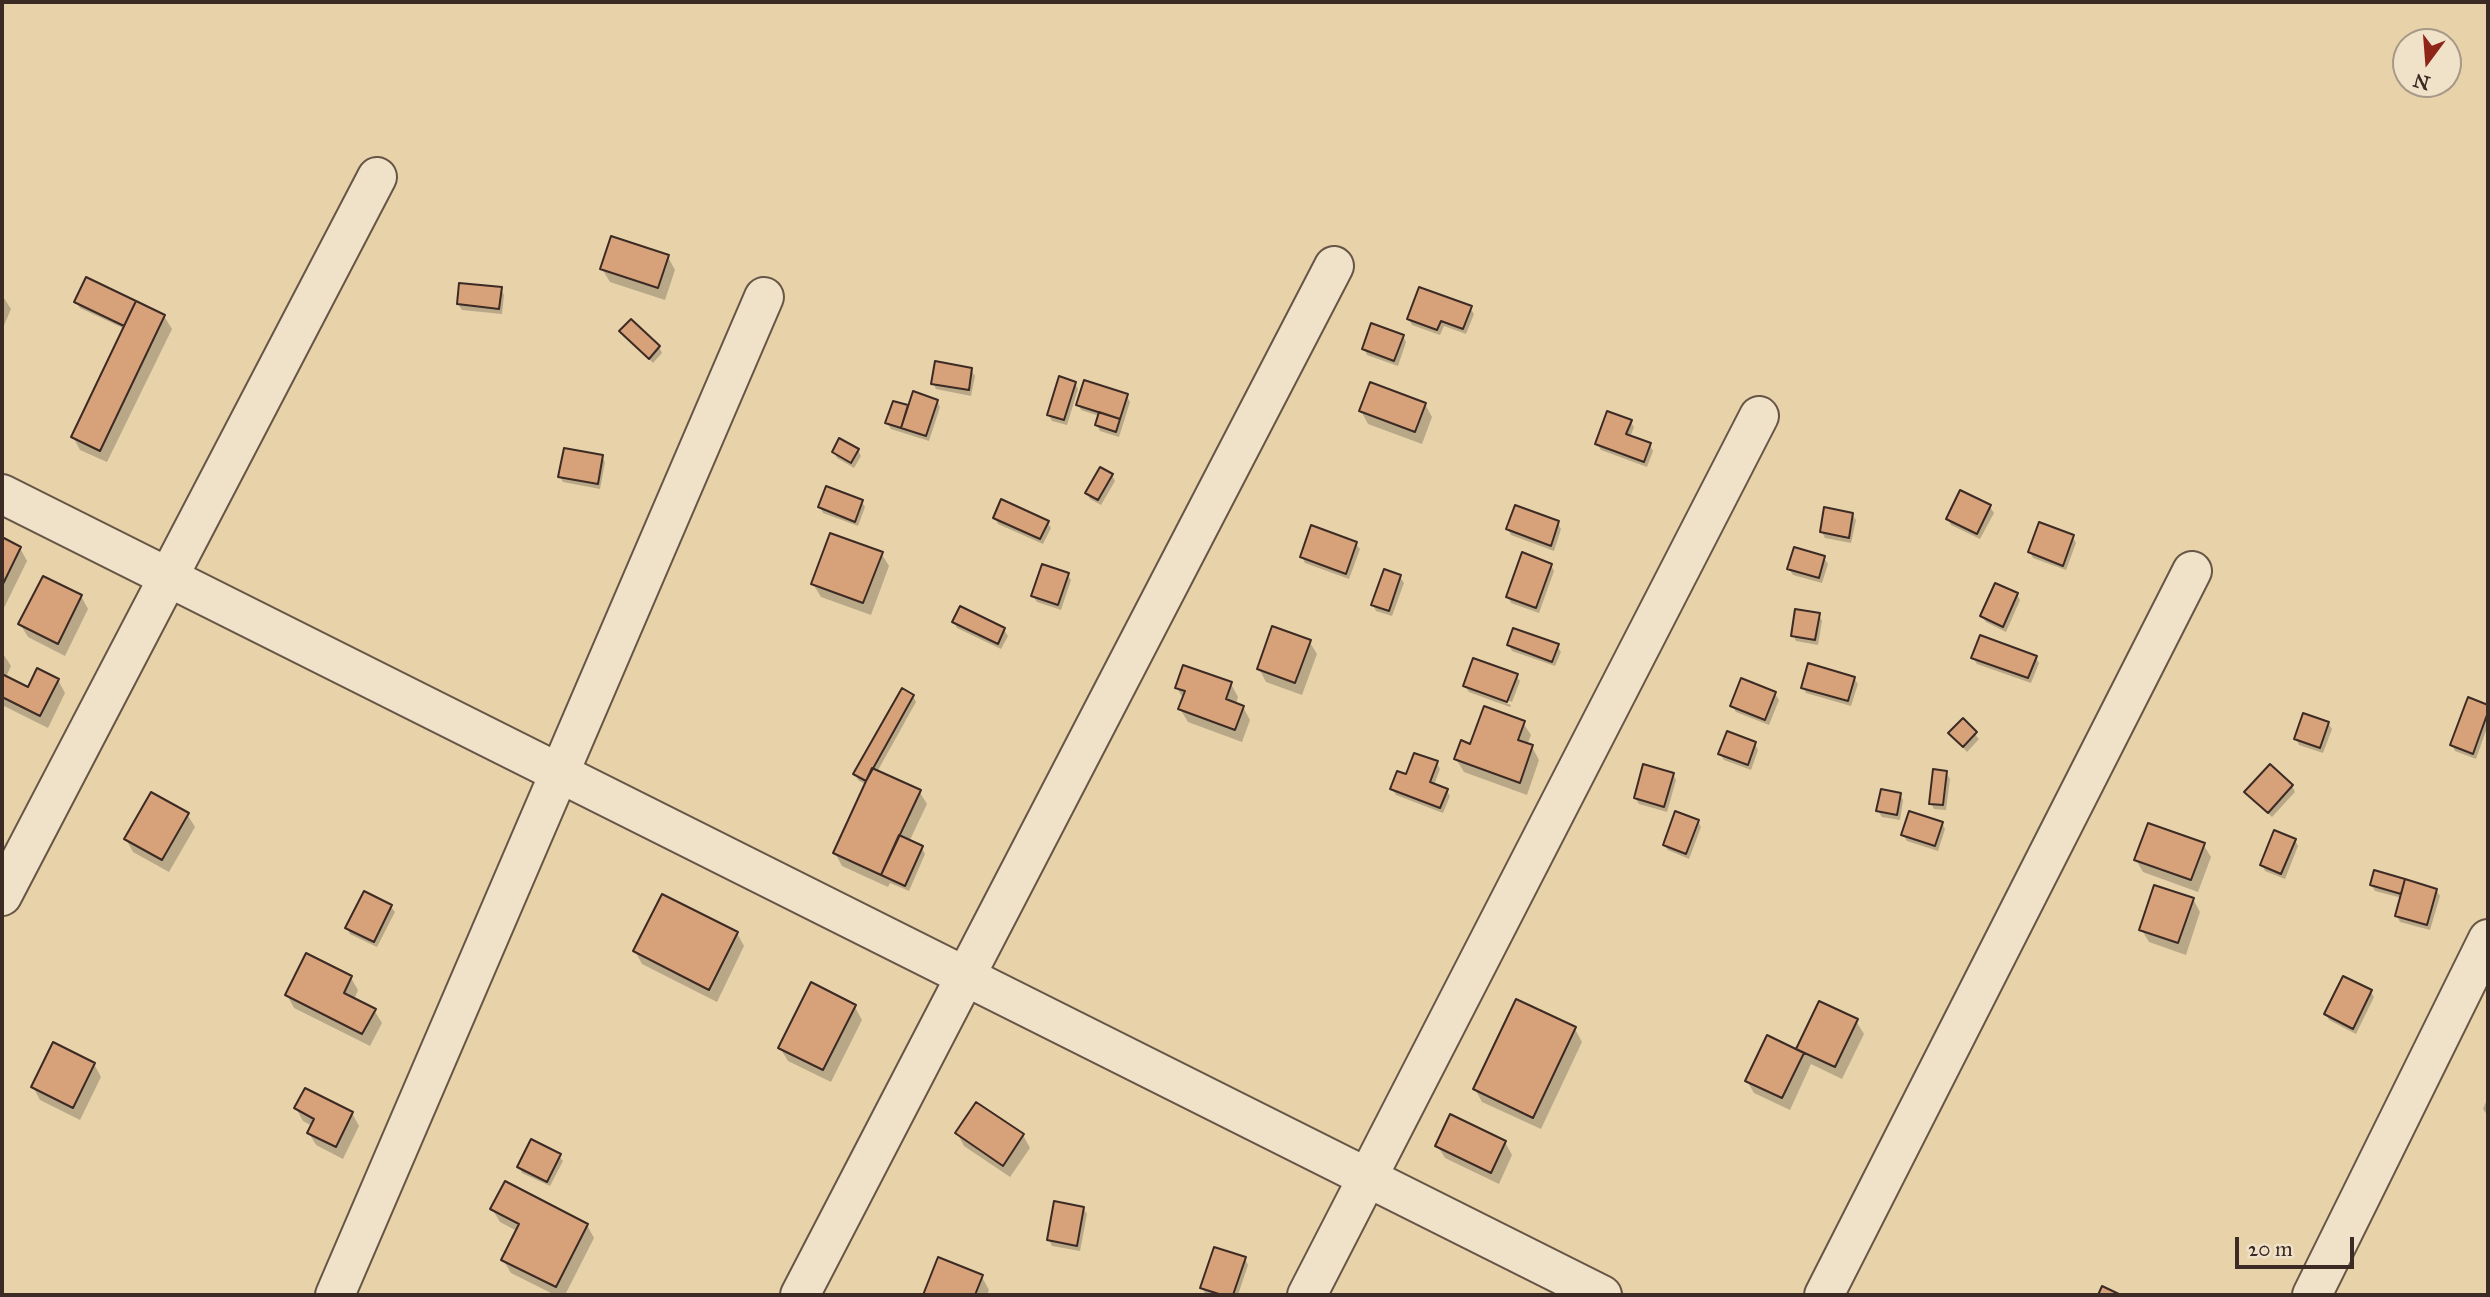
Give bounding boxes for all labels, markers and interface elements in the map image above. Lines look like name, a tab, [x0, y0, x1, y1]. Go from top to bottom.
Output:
north arrow	[2392, 28, 2462, 98]
text: N	[2411, 68, 2433, 95]
scale bar	[2238, 1224, 2357, 1268]
text: 20 m	[2248, 1236, 2293, 1262]

